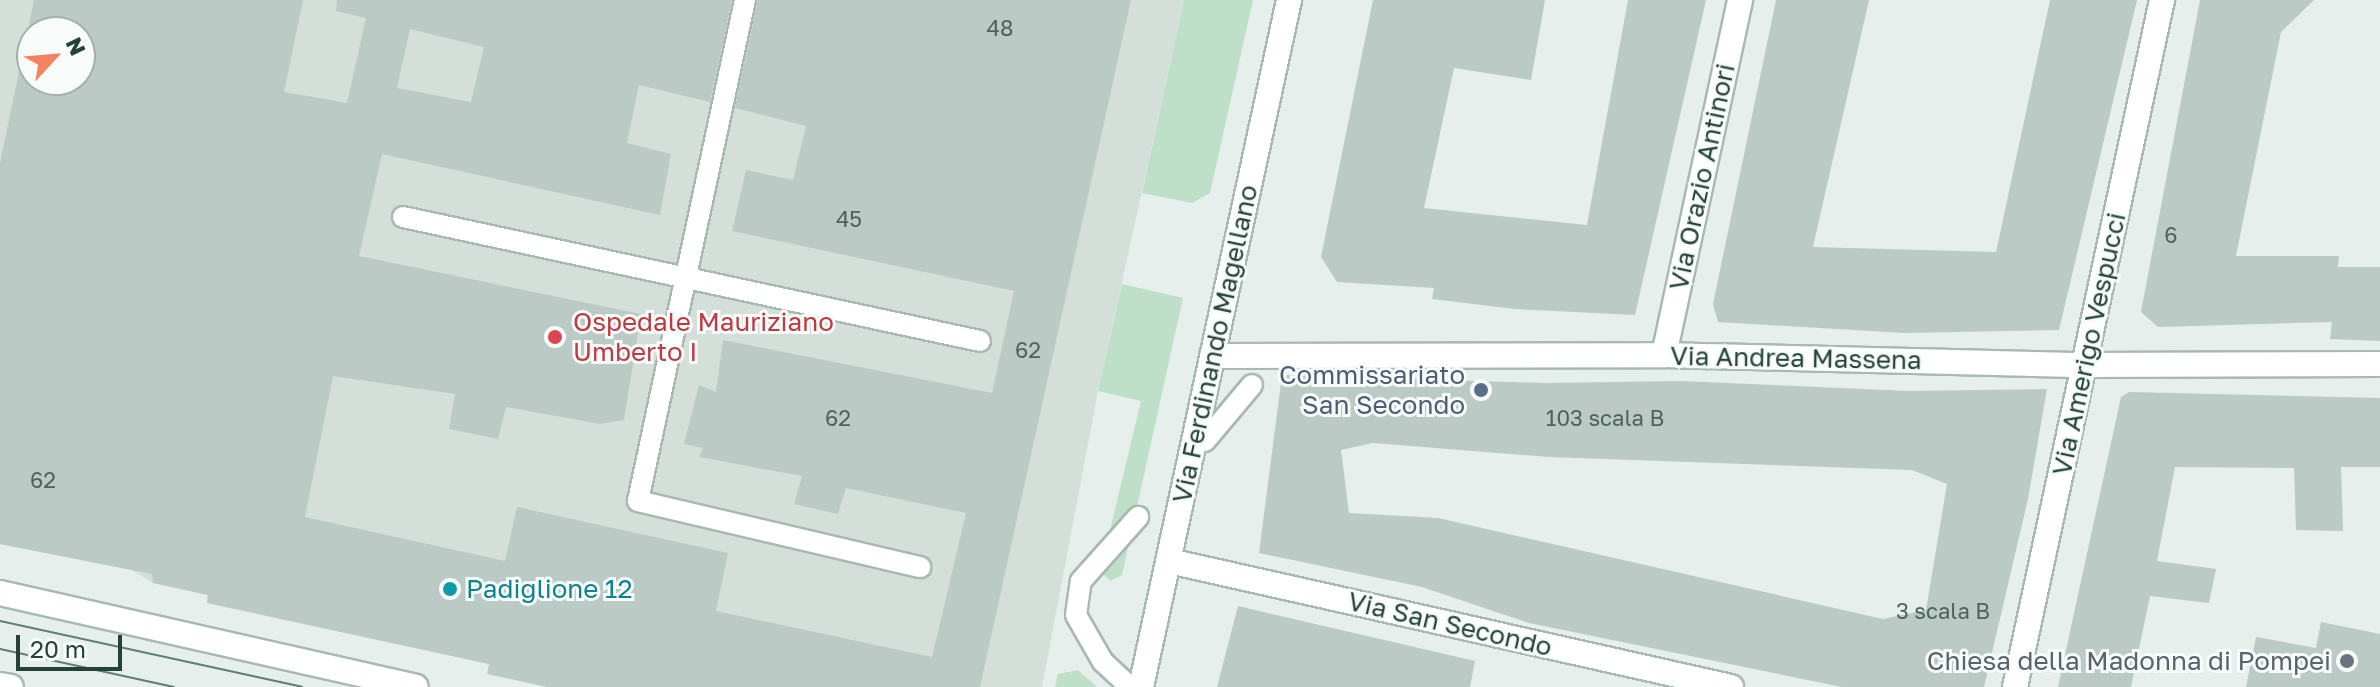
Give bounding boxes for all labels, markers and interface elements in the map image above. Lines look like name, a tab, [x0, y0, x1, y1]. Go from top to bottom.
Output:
house number: 48	[987, 15, 1013, 41]
north arrow	[16, 16, 96, 96]
text: N	[60, 33, 92, 60]
street label: Via Orazio Antinori	[1663, 61, 1741, 293]
street label: Via Ferdinando Magellano	[1166, 182, 1264, 506]
house number: 45	[836, 206, 862, 232]
street label: Via Amerigo Vespucci	[2046, 210, 2132, 478]
house number: 6	[2164, 222, 2178, 248]
place label: Ospedale Mauriziano Umberto I	[573, 306, 834, 368]
marker: Ospedale Mauriziano Umberto I	[544, 326, 566, 348]
house number: 62	[1015, 337, 1041, 363]
street label: Via Andrea Massena	[1670, 340, 1922, 376]
place label: Commissariato San Secondo	[1279, 359, 1465, 420]
marker: Commissariato San Secondo	[1472, 381, 1490, 399]
house number: 62	[825, 405, 851, 431]
house number: 103 scala B	[1546, 405, 1664, 431]
house number: 62	[30, 467, 56, 493]
place label: Padiglione 12	[466, 573, 633, 605]
marker: Padiglione 12	[441, 580, 459, 598]
street label: Via San Secondo	[1345, 585, 1555, 663]
house number: 3 scala B	[1896, 598, 1990, 624]
scale bar	[20, 619, 126, 669]
text: 20 m	[30, 634, 86, 663]
place label: Chiesa della Madonna di Pompei	[1927, 645, 2331, 677]
marker: Chiesa della Madonna di Pompei	[2338, 652, 2356, 670]

